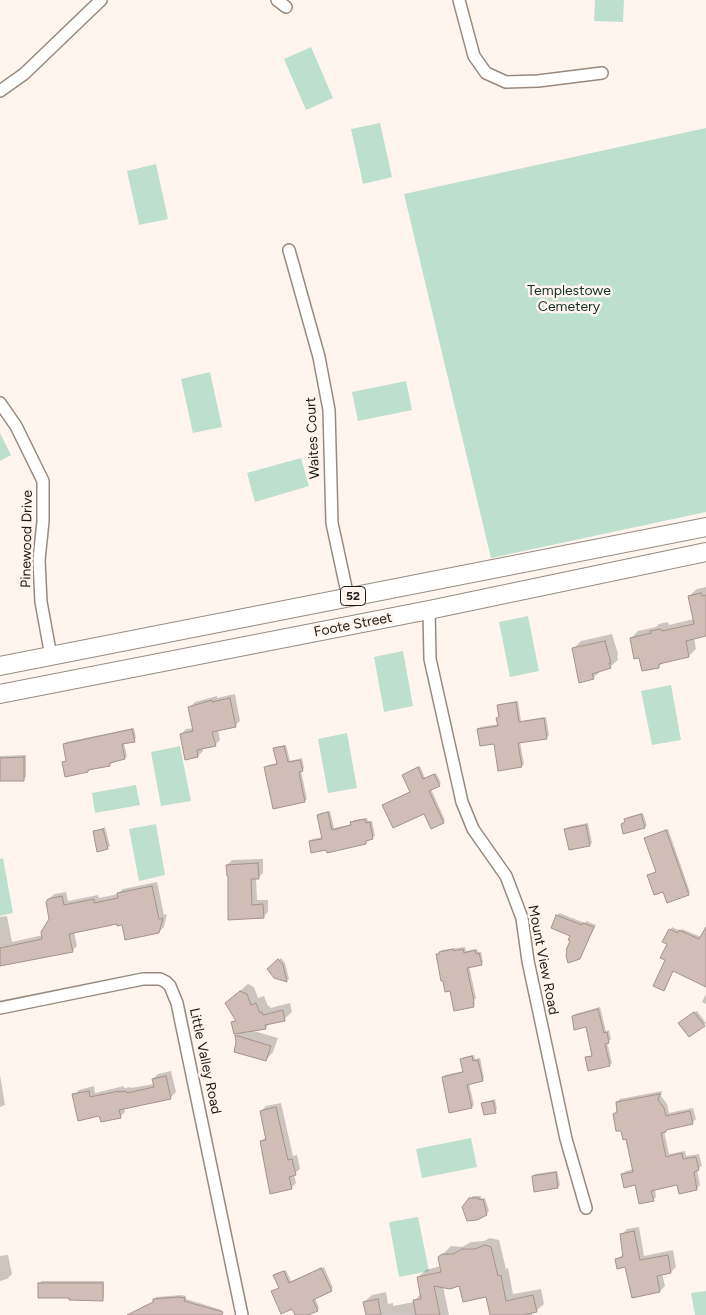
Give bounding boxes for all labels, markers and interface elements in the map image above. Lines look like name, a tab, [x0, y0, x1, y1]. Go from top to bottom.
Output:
park label: Templestowe Cemetery	[527, 283, 611, 316]
street label: Waites Court	[302, 397, 324, 479]
street label: Pinewood Drive	[18, 490, 36, 588]
road number: 52	[340, 586, 366, 606]
street label: Foote Street	[312, 609, 394, 641]
street label: Mount View Road	[524, 904, 562, 1016]
street label: Little Valley Road	[186, 1006, 224, 1116]

